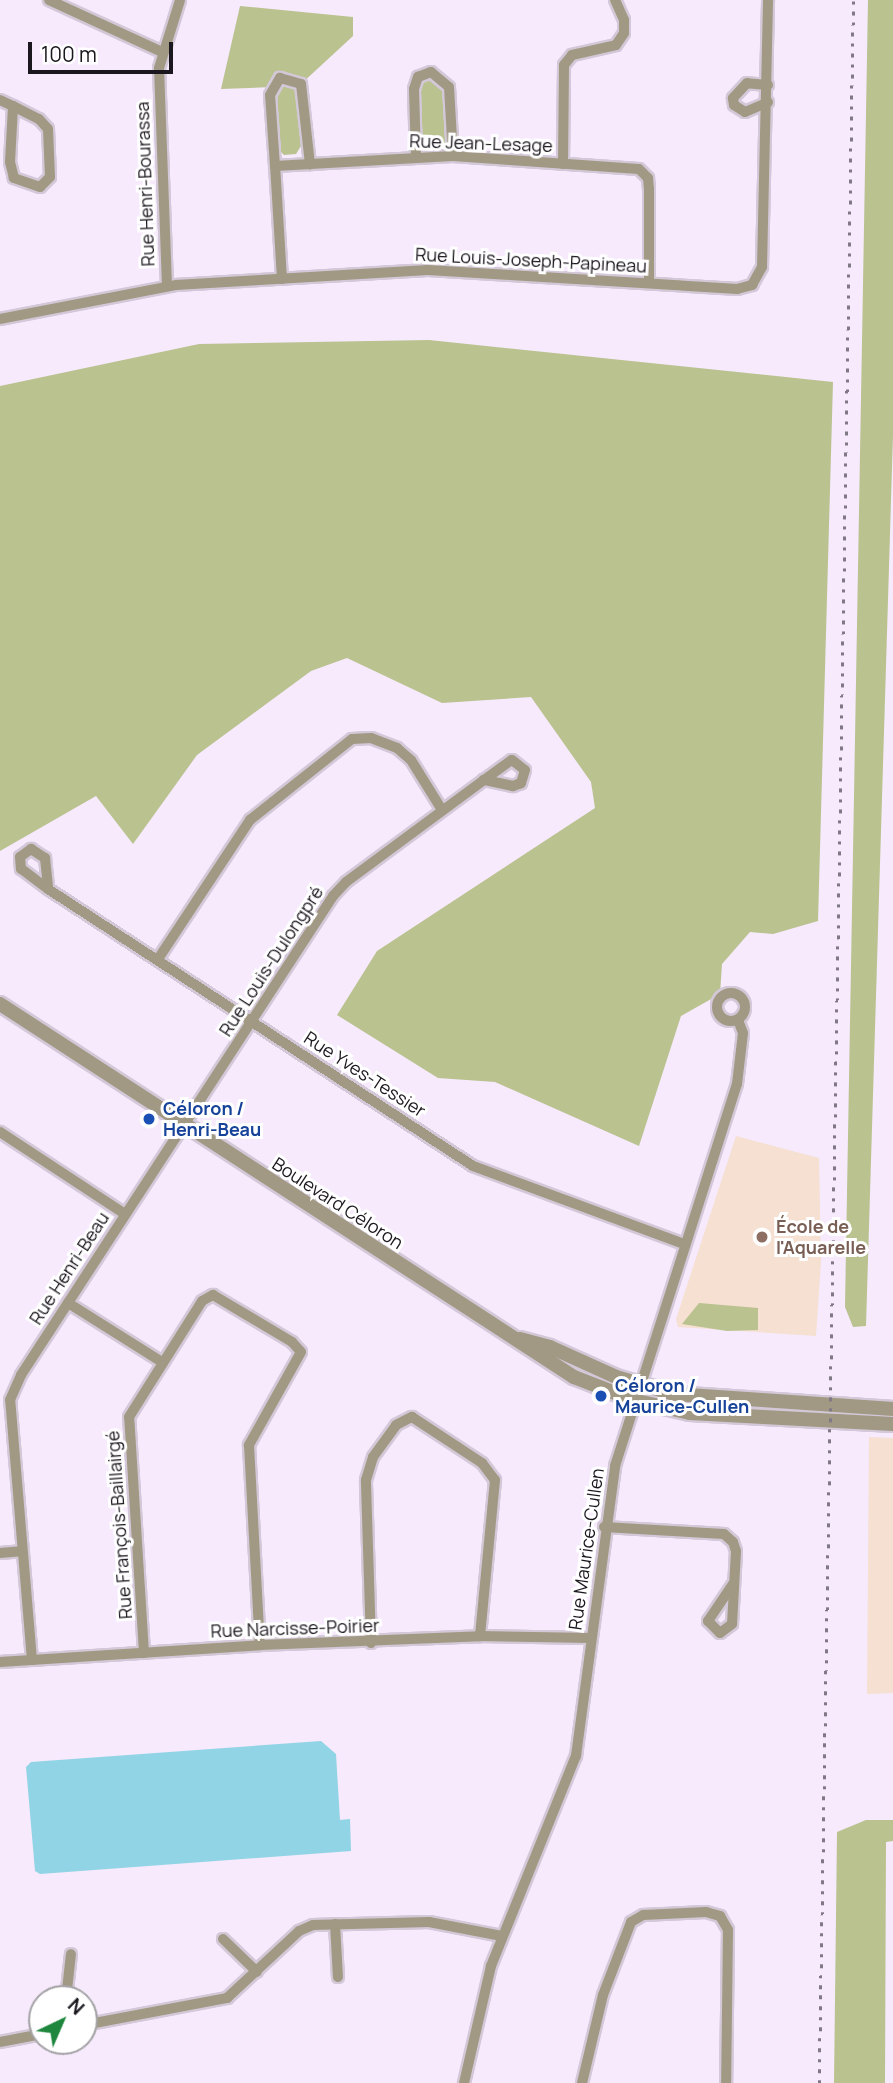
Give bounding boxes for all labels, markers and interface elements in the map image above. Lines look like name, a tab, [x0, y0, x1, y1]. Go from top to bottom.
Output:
scale bar	[32, 28, 177, 72]
text: 100 m	[41, 40, 97, 68]
street label: Rue Henri-Bourassa	[131, 101, 159, 267]
street label: Rue Jean-Lesage	[409, 130, 553, 156]
street label: Rue Louis-Joseph-Papineau	[415, 243, 647, 277]
street label: Rue Louis-Dulongpré	[214, 882, 328, 1040]
street label: Rue Yves-Tessier	[300, 1027, 430, 1121]
place label: Céloron / Henri-Beau	[163, 1098, 261, 1140]
marker: Céloron / Henri-Beau	[141, 1111, 157, 1127]
street label: Boulevard Céloron	[268, 1153, 408, 1253]
street label: Rue Henri-Beau	[25, 1208, 113, 1328]
place label: École de l'Aquarelle	[776, 1216, 866, 1258]
marker: École de l'Aquarelle	[754, 1229, 770, 1245]
place label: Céloron / Maurice-Cullen	[615, 1375, 749, 1418]
marker: Céloron / Maurice-Cullen	[593, 1388, 609, 1404]
street label: Rue François-Baillairgé	[102, 1430, 136, 1620]
street label: Rue Maurice-Cullen	[564, 1467, 608, 1631]
street label: Rue Narcisse-Poirier	[210, 1614, 380, 1642]
north arrow	[28, 1985, 98, 2055]
text: N	[62, 1992, 90, 2020]

